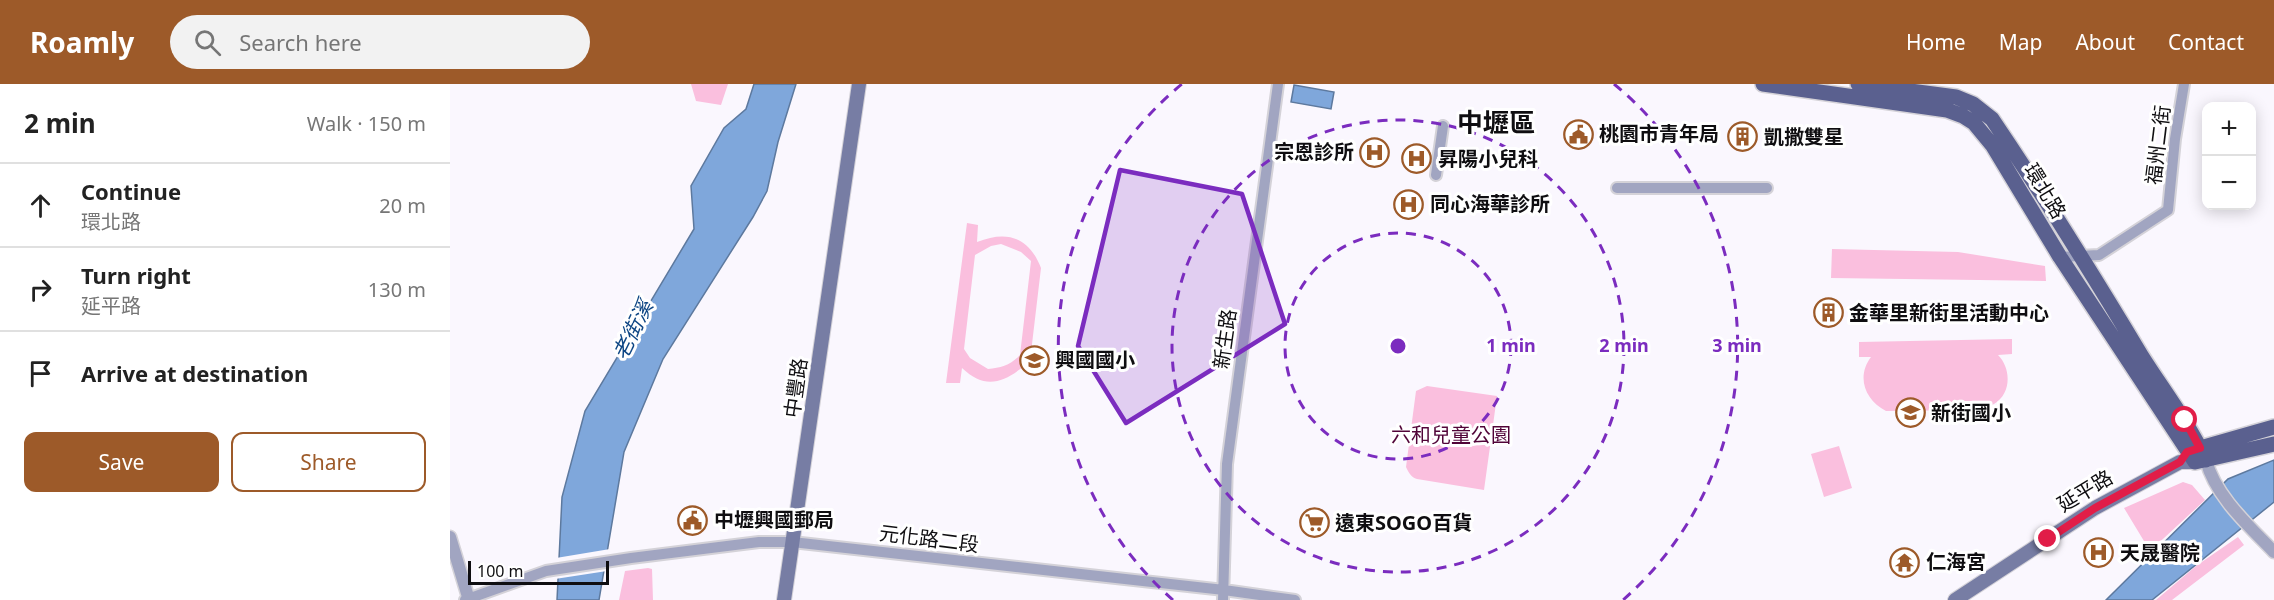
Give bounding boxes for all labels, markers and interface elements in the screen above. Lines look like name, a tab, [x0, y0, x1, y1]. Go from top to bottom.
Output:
search box	[170, 15, 590, 69]
text: Roamly	[30, 23, 134, 61]
icon: search	[191, 26, 224, 59]
text: Search here	[239, 27, 362, 57]
text: Home	[1906, 28, 1966, 56]
text: Map	[1999, 28, 2042, 56]
text: About	[2075, 28, 2135, 56]
text: Contact	[2168, 28, 2244, 56]
map controls	[2202, 102, 2256, 210]
button: +	[2202, 102, 2256, 156]
district label: 中壢區	[1457, 104, 1535, 140]
street label: 福州二街	[2139, 104, 2176, 186]
text: 2 min	[24, 105, 96, 141]
text: Walk · 150 m	[307, 110, 426, 137]
public building icon: 桃園市青年局	[1562, 118, 1594, 150]
place label: 桃園市青年局	[1599, 120, 1719, 147]
building icon: 凱撒雙星	[1727, 121, 1759, 153]
place label: 凱撒雙星	[1764, 123, 1844, 150]
hospital icon: 宗恩診所	[1359, 136, 1391, 168]
place label: 宗恩診所	[1274, 138, 1354, 165]
hospital icon: 昇陽小兒科	[1401, 143, 1433, 175]
place label: 昇陽小兒科	[1438, 145, 1538, 172]
button: −	[2202, 156, 2256, 210]
street label: 環北路	[2018, 158, 2072, 223]
text: Continue	[81, 176, 181, 206]
hospital icon: 同心海華診所	[1393, 188, 1425, 220]
icon: ahead	[24, 189, 57, 222]
place label: 同心海華診所	[1430, 190, 1550, 217]
text: 20 m	[379, 192, 426, 219]
text: 環北路	[81, 208, 141, 235]
text: Turn right	[81, 260, 191, 290]
icon: right	[24, 273, 57, 306]
text: 130 m	[368, 276, 426, 303]
text: 延平路	[81, 292, 141, 319]
water label: 老街溪	[606, 292, 660, 364]
building icon: 金華里新街里活動中心	[1812, 297, 1844, 329]
place label: 金華里新街里活動中心	[1849, 299, 2049, 326]
street label: 新生路	[1207, 307, 1242, 371]
text: 1 min	[1486, 333, 1536, 357]
text: 2 min	[1599, 333, 1649, 357]
text: 3 min	[1712, 333, 1762, 357]
centre of rings	[1388, 336, 1408, 356]
school or university icon: 興國國小	[1018, 344, 1050, 376]
place label: 興國國小	[1055, 346, 1135, 373]
street label: 中豐路	[778, 356, 813, 420]
icon: arrive	[24, 357, 57, 390]
text: Arrive at destination	[81, 358, 308, 388]
school or university icon: 新街國小	[1894, 397, 1926, 429]
place label: 新街國小	[1931, 399, 2011, 426]
route start	[2171, 406, 2197, 432]
park label: 六和兒童公園	[1391, 421, 1511, 448]
button: Save	[24, 432, 219, 492]
button: Share	[231, 432, 426, 492]
street label: 延平路	[2052, 464, 2117, 518]
public building icon: 中壢興國郵局	[677, 504, 709, 536]
place label: 中壢興國郵局	[714, 506, 834, 533]
supermarket icon: 遠東SOGO百貨	[1298, 507, 1330, 539]
place label: 遠東SOGO百貨	[1335, 509, 1472, 536]
street label: 元化路二段	[878, 519, 980, 558]
route end	[2034, 525, 2060, 551]
hospital icon: 天晟醫院	[2083, 537, 2115, 569]
place label: 天晟醫院	[2120, 539, 2200, 566]
temple icon: 仁海宮	[1889, 546, 1921, 578]
place label: 仁海宮	[1926, 548, 1986, 575]
scale bar	[468, 558, 609, 586]
text: 100 m	[477, 560, 524, 582]

